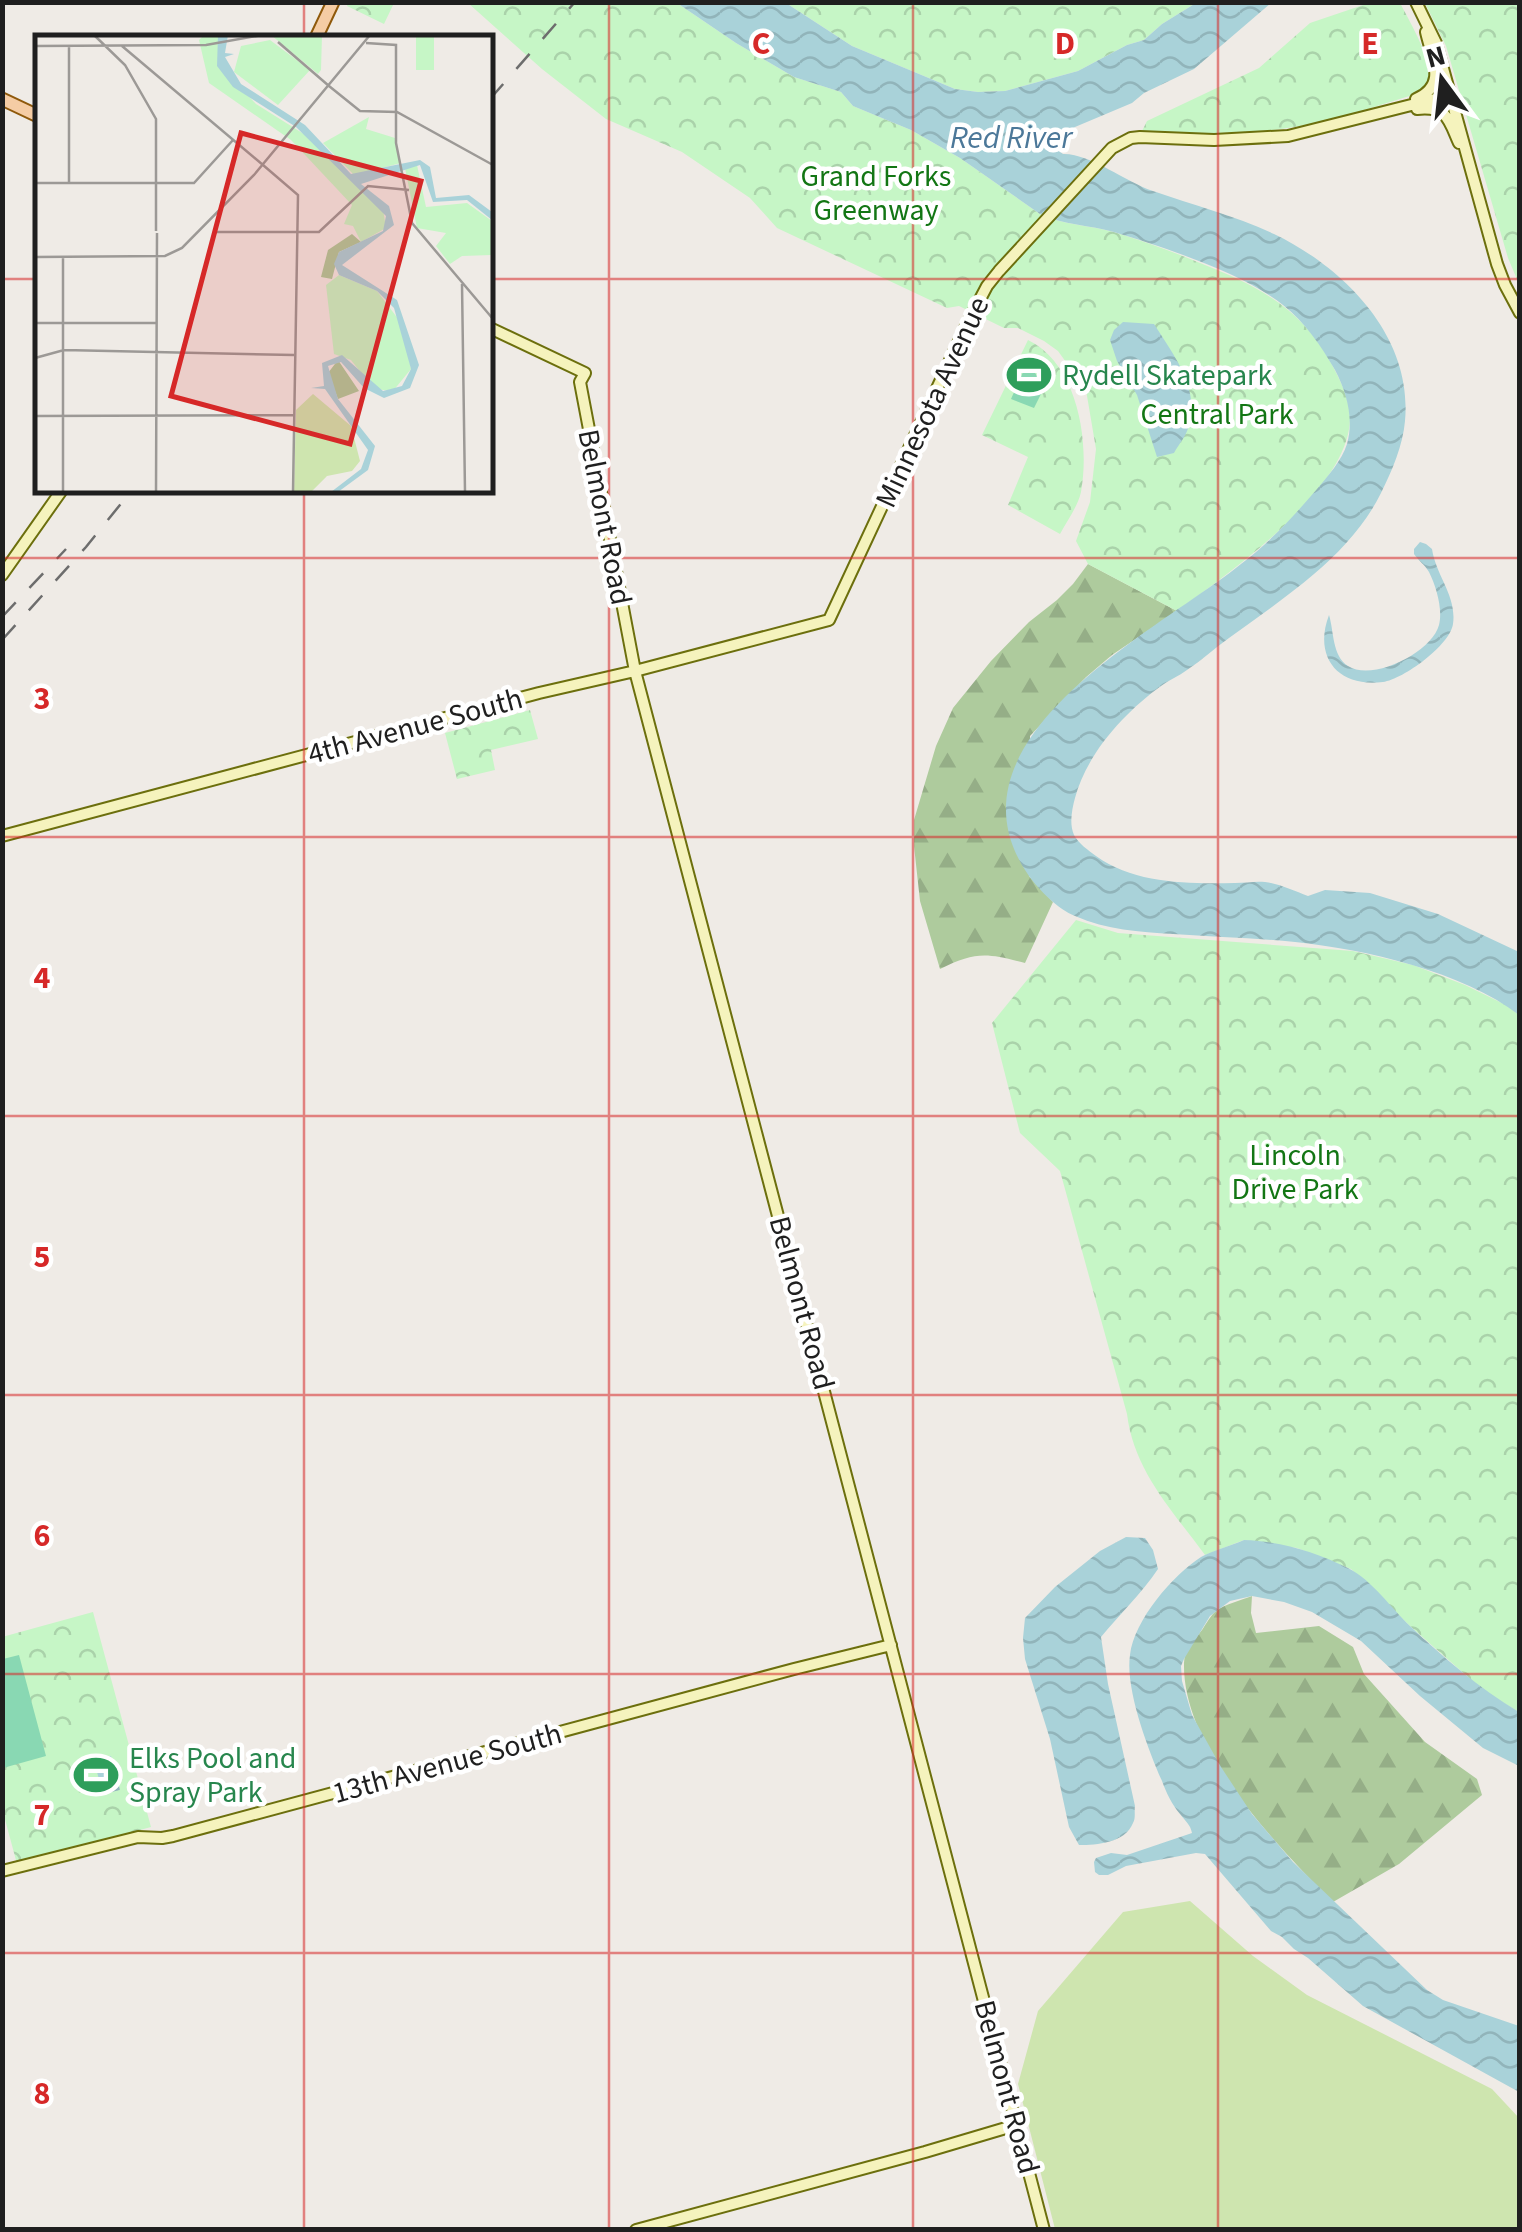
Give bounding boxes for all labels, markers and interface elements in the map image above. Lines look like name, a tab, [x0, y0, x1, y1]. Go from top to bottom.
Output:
text: C	[752, 21, 770, 67]
text: D	[1055, 21, 1075, 67]
text: E	[1361, 21, 1379, 67]
north arrow	[1392, 30, 1492, 130]
inset map	[35, 35, 492, 492]
text: N	[1422, 35, 1450, 79]
water label: Red River	[950, 115, 1074, 161]
park label: Grand Forks Greenway	[801, 155, 951, 232]
street label: Minnesota Avenue	[865, 290, 1000, 515]
sports icon: Rydell Skatepark	[1005, 351, 1053, 399]
place label: Rydell Skatepark	[1062, 354, 1272, 397]
park label: Central Park	[1140, 393, 1294, 436]
street label: Belmont Road	[566, 426, 643, 609]
text: 3	[34, 676, 50, 722]
street label: 4th Avenue South	[303, 677, 527, 776]
text: 4	[34, 955, 51, 1001]
park label: Lincoln Drive Park	[1231, 1134, 1359, 1211]
street label: Belmont Road	[758, 1211, 845, 1395]
text: 5	[34, 1234, 50, 1280]
text: 6	[34, 1513, 50, 1559]
street label: 13th Avenue South	[328, 1712, 567, 1815]
place label: Elks Pool and Spray Park	[129, 1737, 297, 1814]
sports icon: Elks Pool and Spray Park	[72, 1751, 120, 1799]
text: 7	[34, 1792, 50, 1838]
street label: Belmont Road	[963, 1995, 1050, 2179]
text: 8	[34, 2071, 50, 2117]

